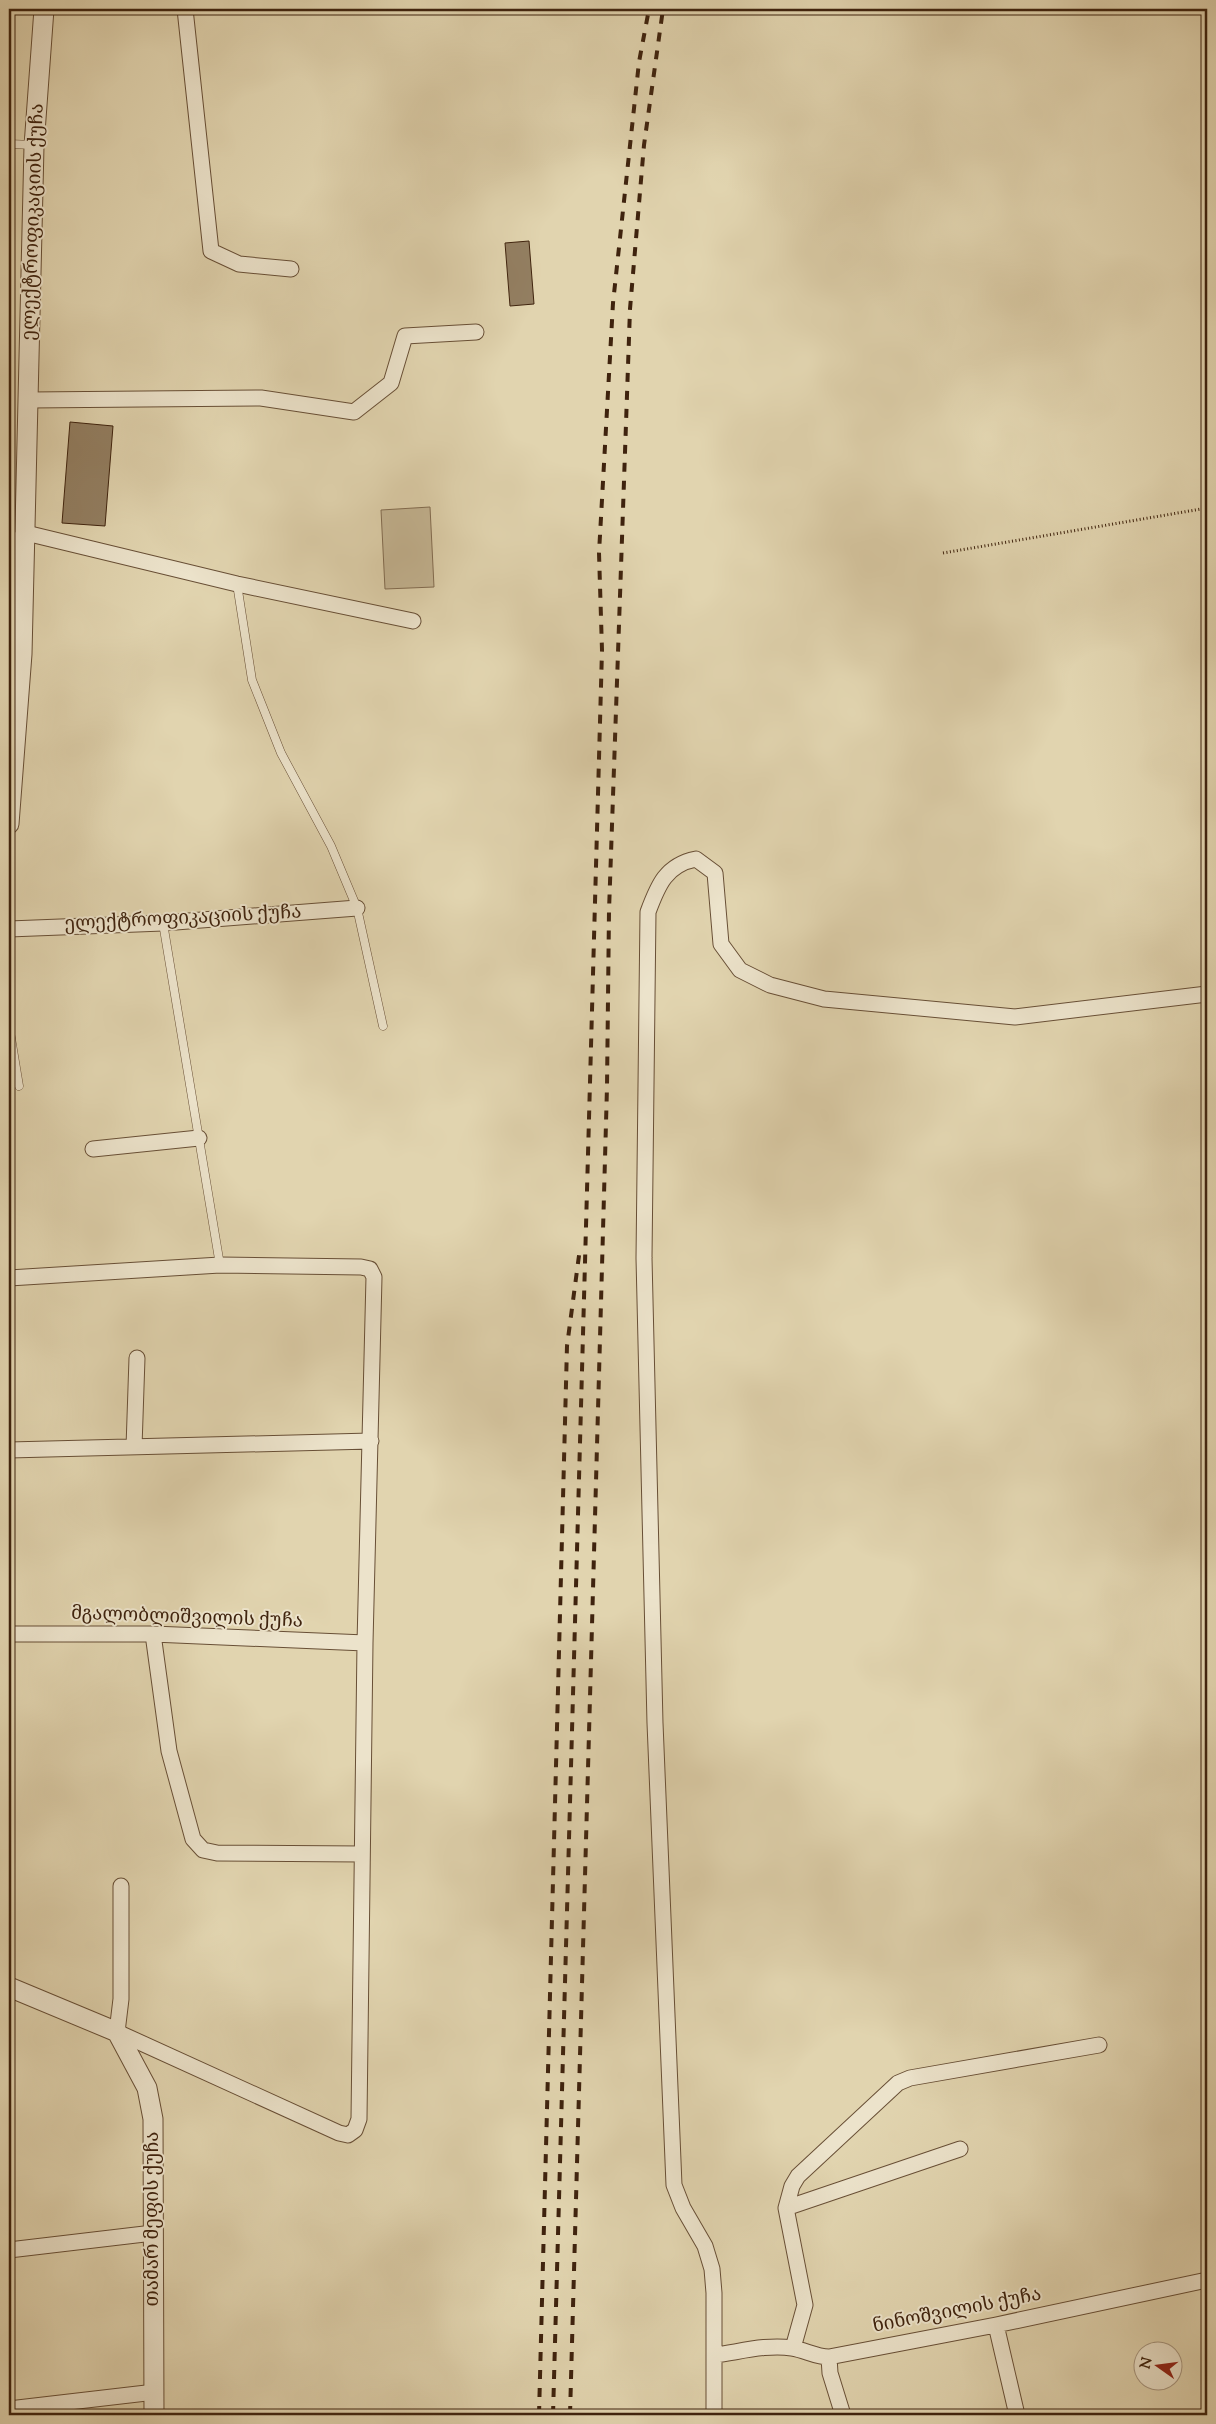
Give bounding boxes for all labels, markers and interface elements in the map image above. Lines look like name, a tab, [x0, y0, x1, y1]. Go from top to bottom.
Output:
street label: ელექტროფიკაციის ქუჩა	[16, 103, 52, 341]
street label: ელექტროფიკაციის ქუჩა	[64, 899, 302, 939]
street label: მგალობლიშვილის ქუჩა	[71, 1600, 303, 1636]
street label: თამარ მეფის ქუჩა	[140, 2131, 167, 2307]
street label: ნინოშვილის ქუჩა	[870, 2281, 1044, 2341]
north arrow	[1134, 2342, 1184, 2392]
text: N	[1136, 2355, 1158, 2371]

